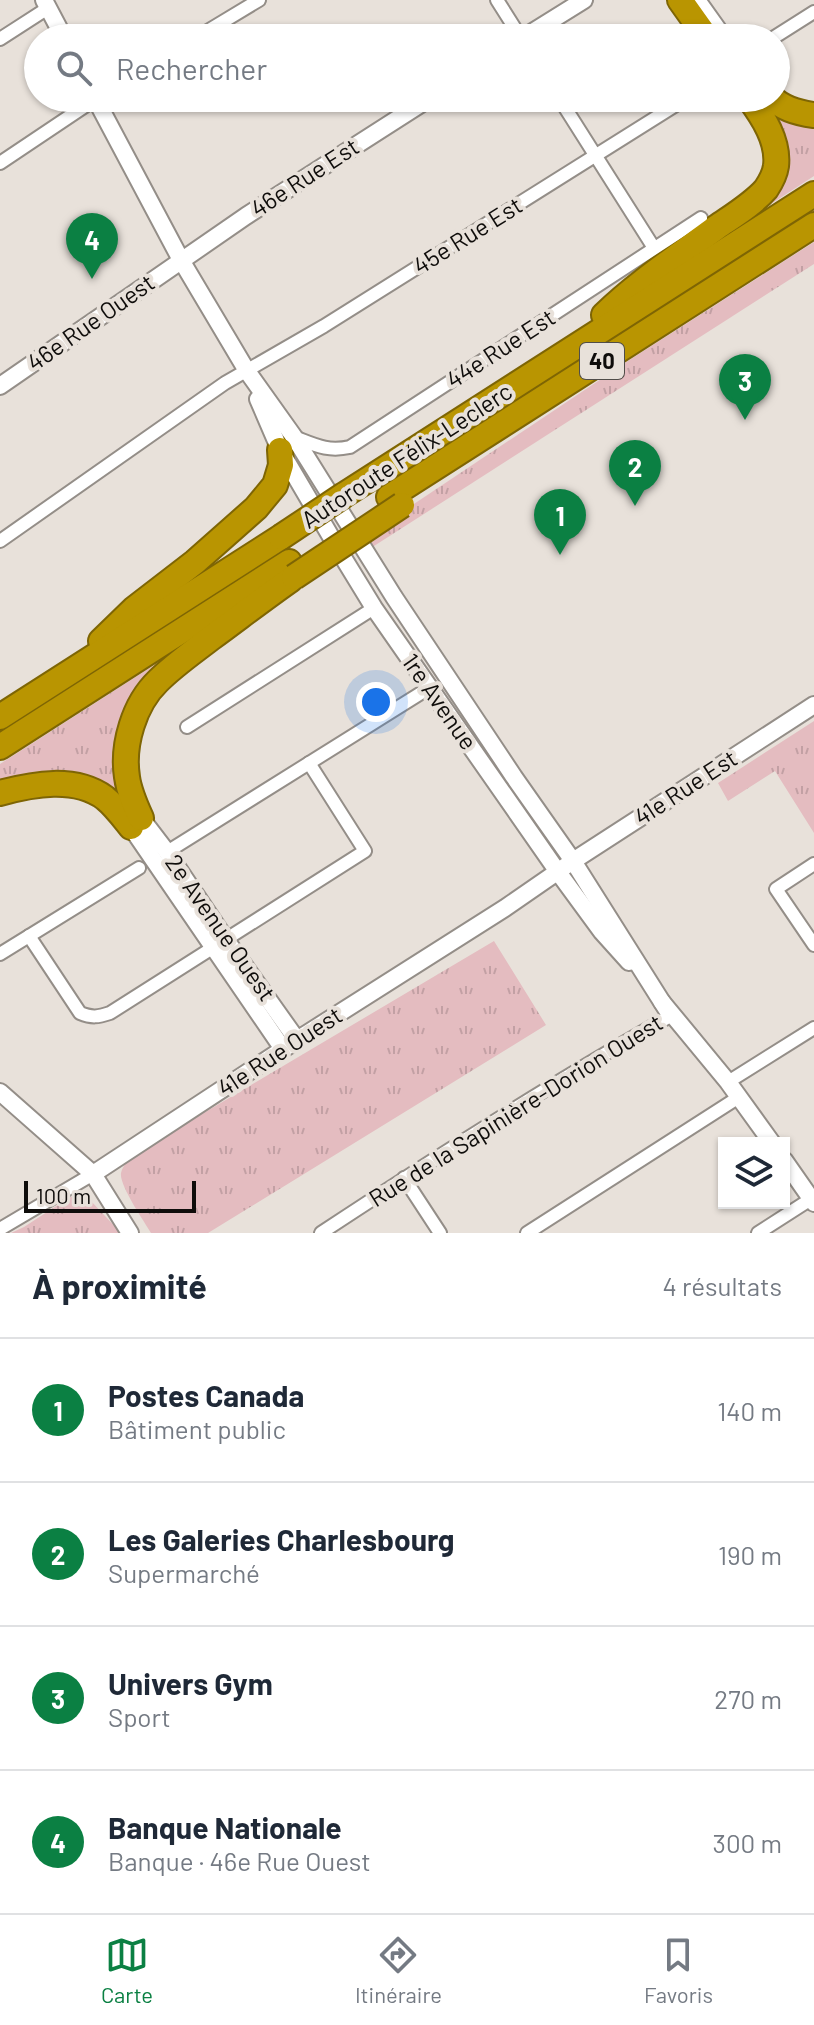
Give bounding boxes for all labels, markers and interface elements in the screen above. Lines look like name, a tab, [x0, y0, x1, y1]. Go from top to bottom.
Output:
search box	[24, 24, 790, 112]
icon: search	[52, 46, 96, 90]
text: Rechercher	[116, 50, 267, 86]
street label: 46e Rue Est	[245, 131, 364, 222]
street label: 45e Rue Est	[407, 190, 527, 280]
pin: 4	[66, 213, 118, 279]
street label: 46e Rue Ouest	[21, 267, 159, 376]
street label: 44e Rue Est	[440, 302, 560, 394]
road number: 40	[580, 343, 624, 379]
pin: 3	[719, 354, 771, 420]
street label: Autoroute Félix-Leclerc	[295, 376, 517, 534]
pin: 2	[609, 440, 661, 506]
pin: 1	[534, 489, 586, 555]
street label: 1re Avenue	[397, 647, 484, 755]
your location	[356, 682, 396, 722]
street label: 41e Rue Est	[628, 743, 742, 831]
street label: 2e Avenue Ouest	[160, 848, 282, 1006]
street label: 41e Rue Ouest	[211, 1000, 347, 1102]
street label: Rue de la Sapinière-Dorion Ouest	[363, 1007, 667, 1212]
map controls	[718, 1137, 790, 1209]
button: layers	[718, 1137, 790, 1209]
scale bar	[24, 1177, 196, 1213]
text: 100 m	[36, 1182, 91, 1208]
text: À proximité	[32, 1265, 207, 1306]
text: 4 résultats	[662, 1270, 782, 1301]
text: Postes Canada	[108, 1377, 304, 1413]
text: 1	[53, 1395, 63, 1426]
text: 140 m	[717, 1395, 782, 1426]
text: Bâtiment public	[108, 1413, 286, 1444]
text: Les Galeries Charlesbourg	[108, 1521, 455, 1557]
text: 2	[51, 1539, 65, 1570]
text: 190 m	[718, 1539, 782, 1570]
text: Supermarché	[108, 1557, 260, 1588]
text: Univers Gym	[108, 1665, 273, 1701]
text: 3	[51, 1683, 65, 1714]
text: 270 m	[714, 1683, 782, 1714]
text: Sport	[108, 1701, 171, 1732]
text: Banque Nationale	[108, 1809, 342, 1845]
text: 4	[50, 1827, 66, 1858]
text: 300 m	[713, 1827, 782, 1858]
text: Banque · 46e Rue Ouest	[108, 1845, 371, 1876]
tab: Carte	[101, 1933, 153, 2007]
tab: Itinéraire	[355, 1933, 442, 2007]
tab: Favoris	[644, 1933, 713, 2007]

